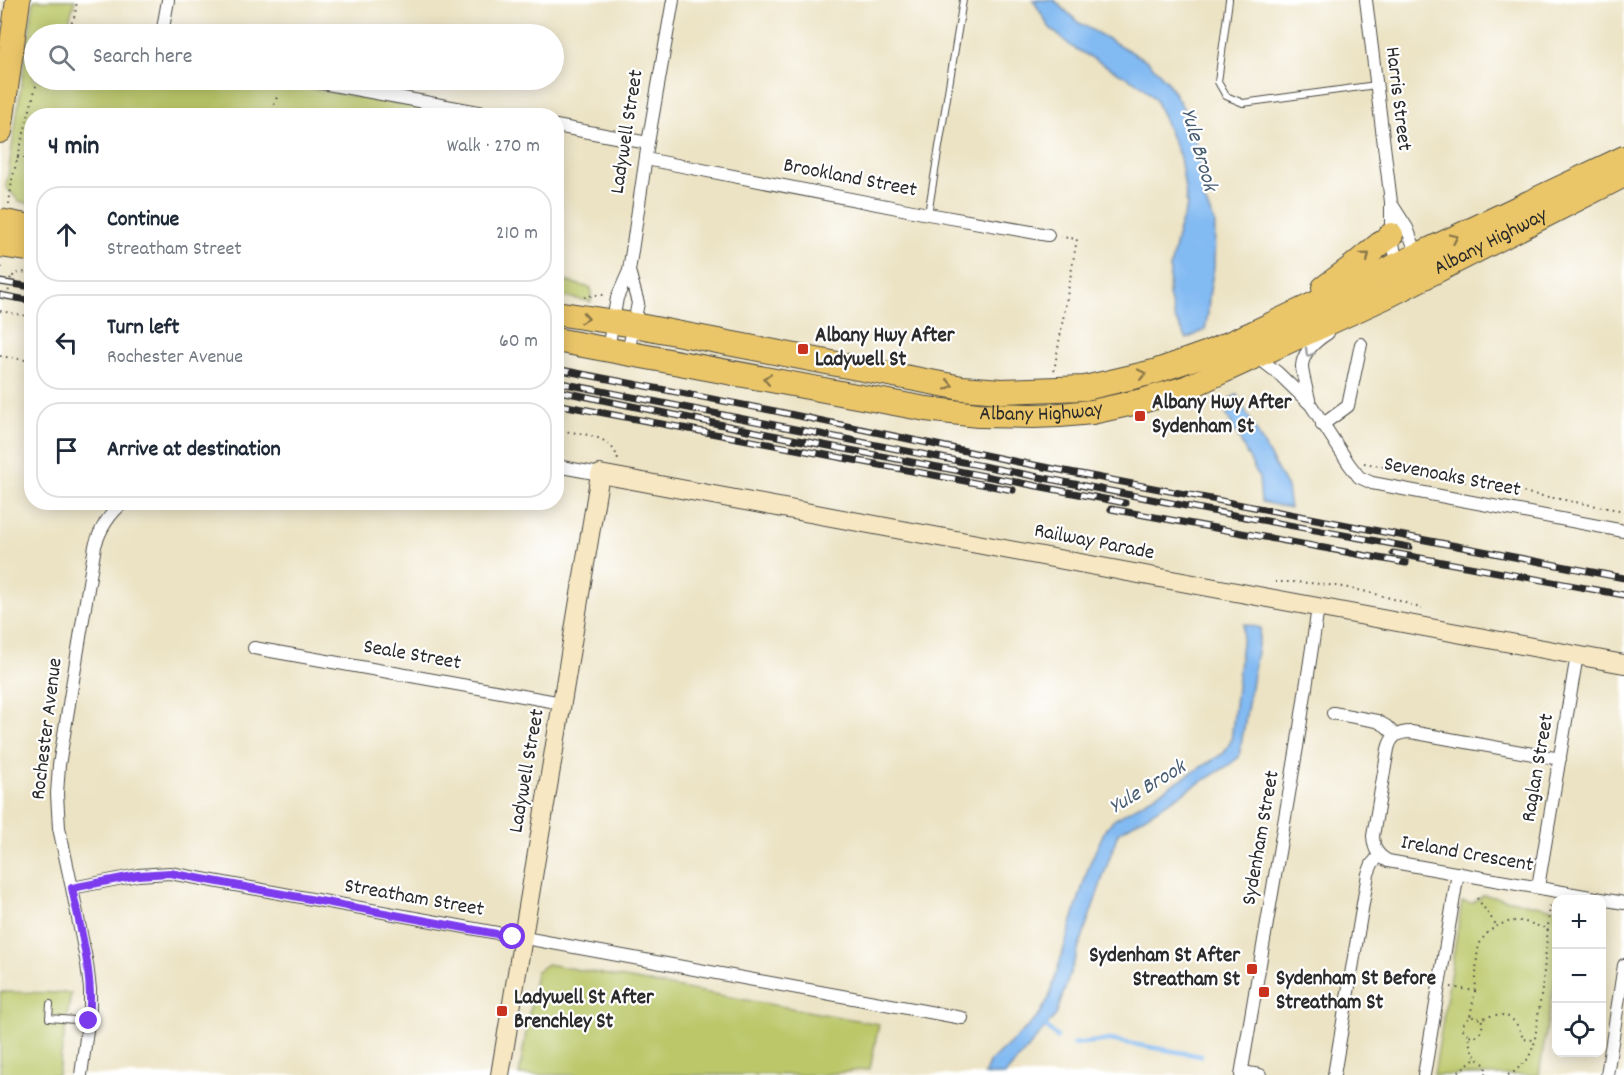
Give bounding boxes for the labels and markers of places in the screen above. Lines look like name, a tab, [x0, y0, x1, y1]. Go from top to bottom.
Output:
place label: Albany Hwy After Ladywell St	[815, 322, 956, 376]
marker: Albany Hwy After Ladywell St	[796, 342, 810, 356]
place label: Albany Hwy After Sydenham St	[1152, 389, 1293, 443]
marker: Albany Hwy After Sydenham St	[1133, 409, 1147, 423]
place label: Sydenham St After Streatham St	[1089, 942, 1241, 996]
marker: Sydenham St After Streatham St	[1245, 962, 1259, 976]
place label: Sydenham St Before Streatham St	[1276, 965, 1436, 1019]
place label: Ladywell St After Brenchley St	[514, 984, 655, 1038]
marker: Sydenham St Before Streatham St	[1257, 985, 1271, 999]
marker: Ladywell St After Brenchley St	[495, 1004, 509, 1018]

